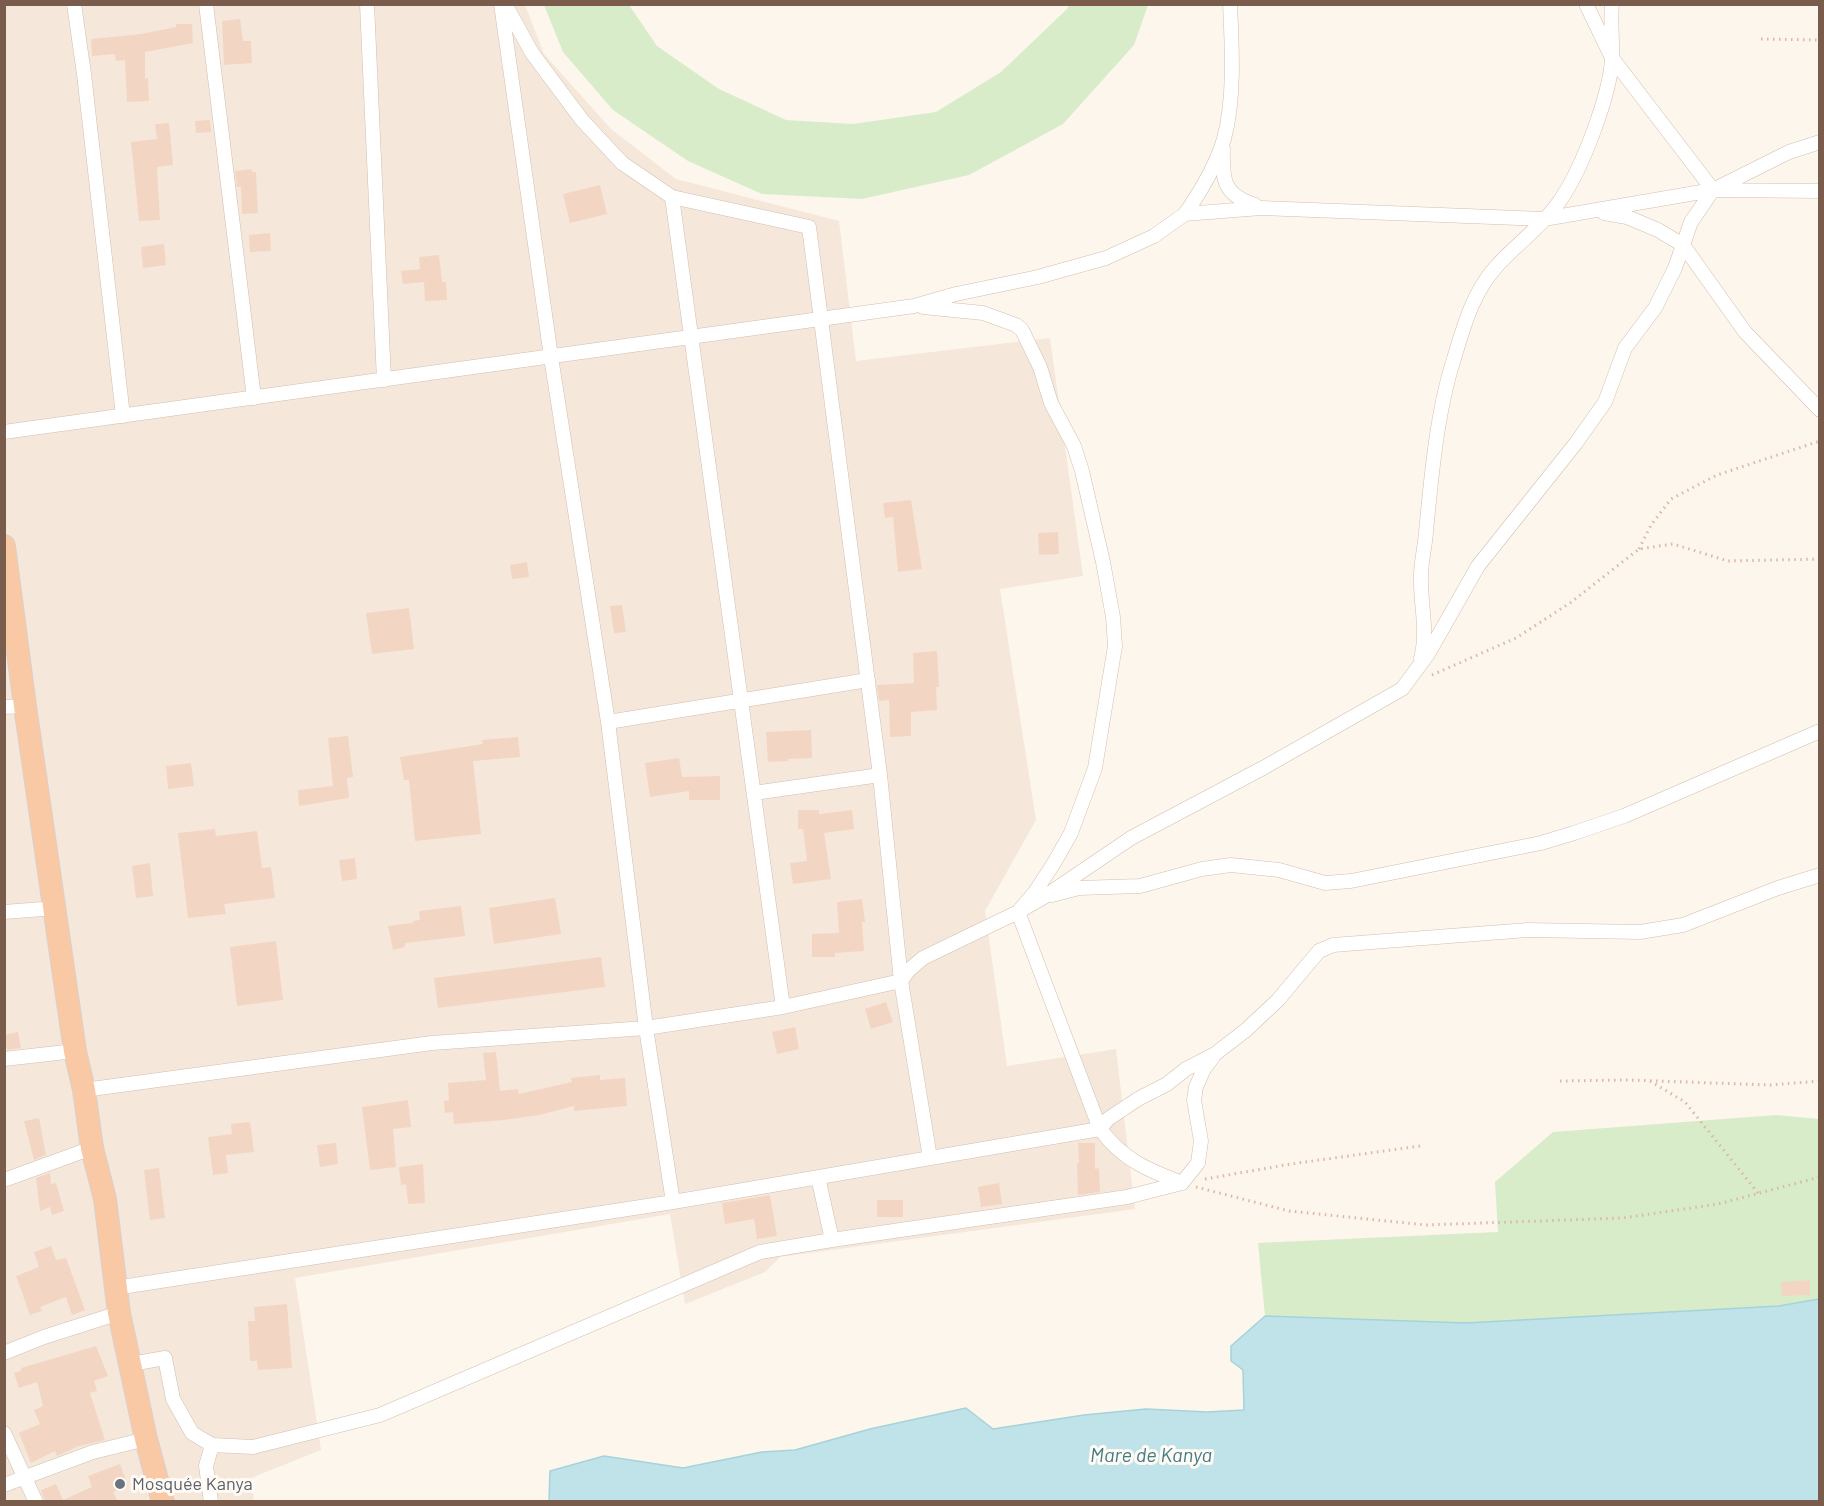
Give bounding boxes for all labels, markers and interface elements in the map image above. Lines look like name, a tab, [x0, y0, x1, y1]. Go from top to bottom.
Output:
water label: Mare de Kanya	[1090, 1443, 1212, 1467]
place label: Mosquée Kanya	[132, 1473, 253, 1495]
marker: Mosquée Kanya	[113, 1477, 127, 1491]

